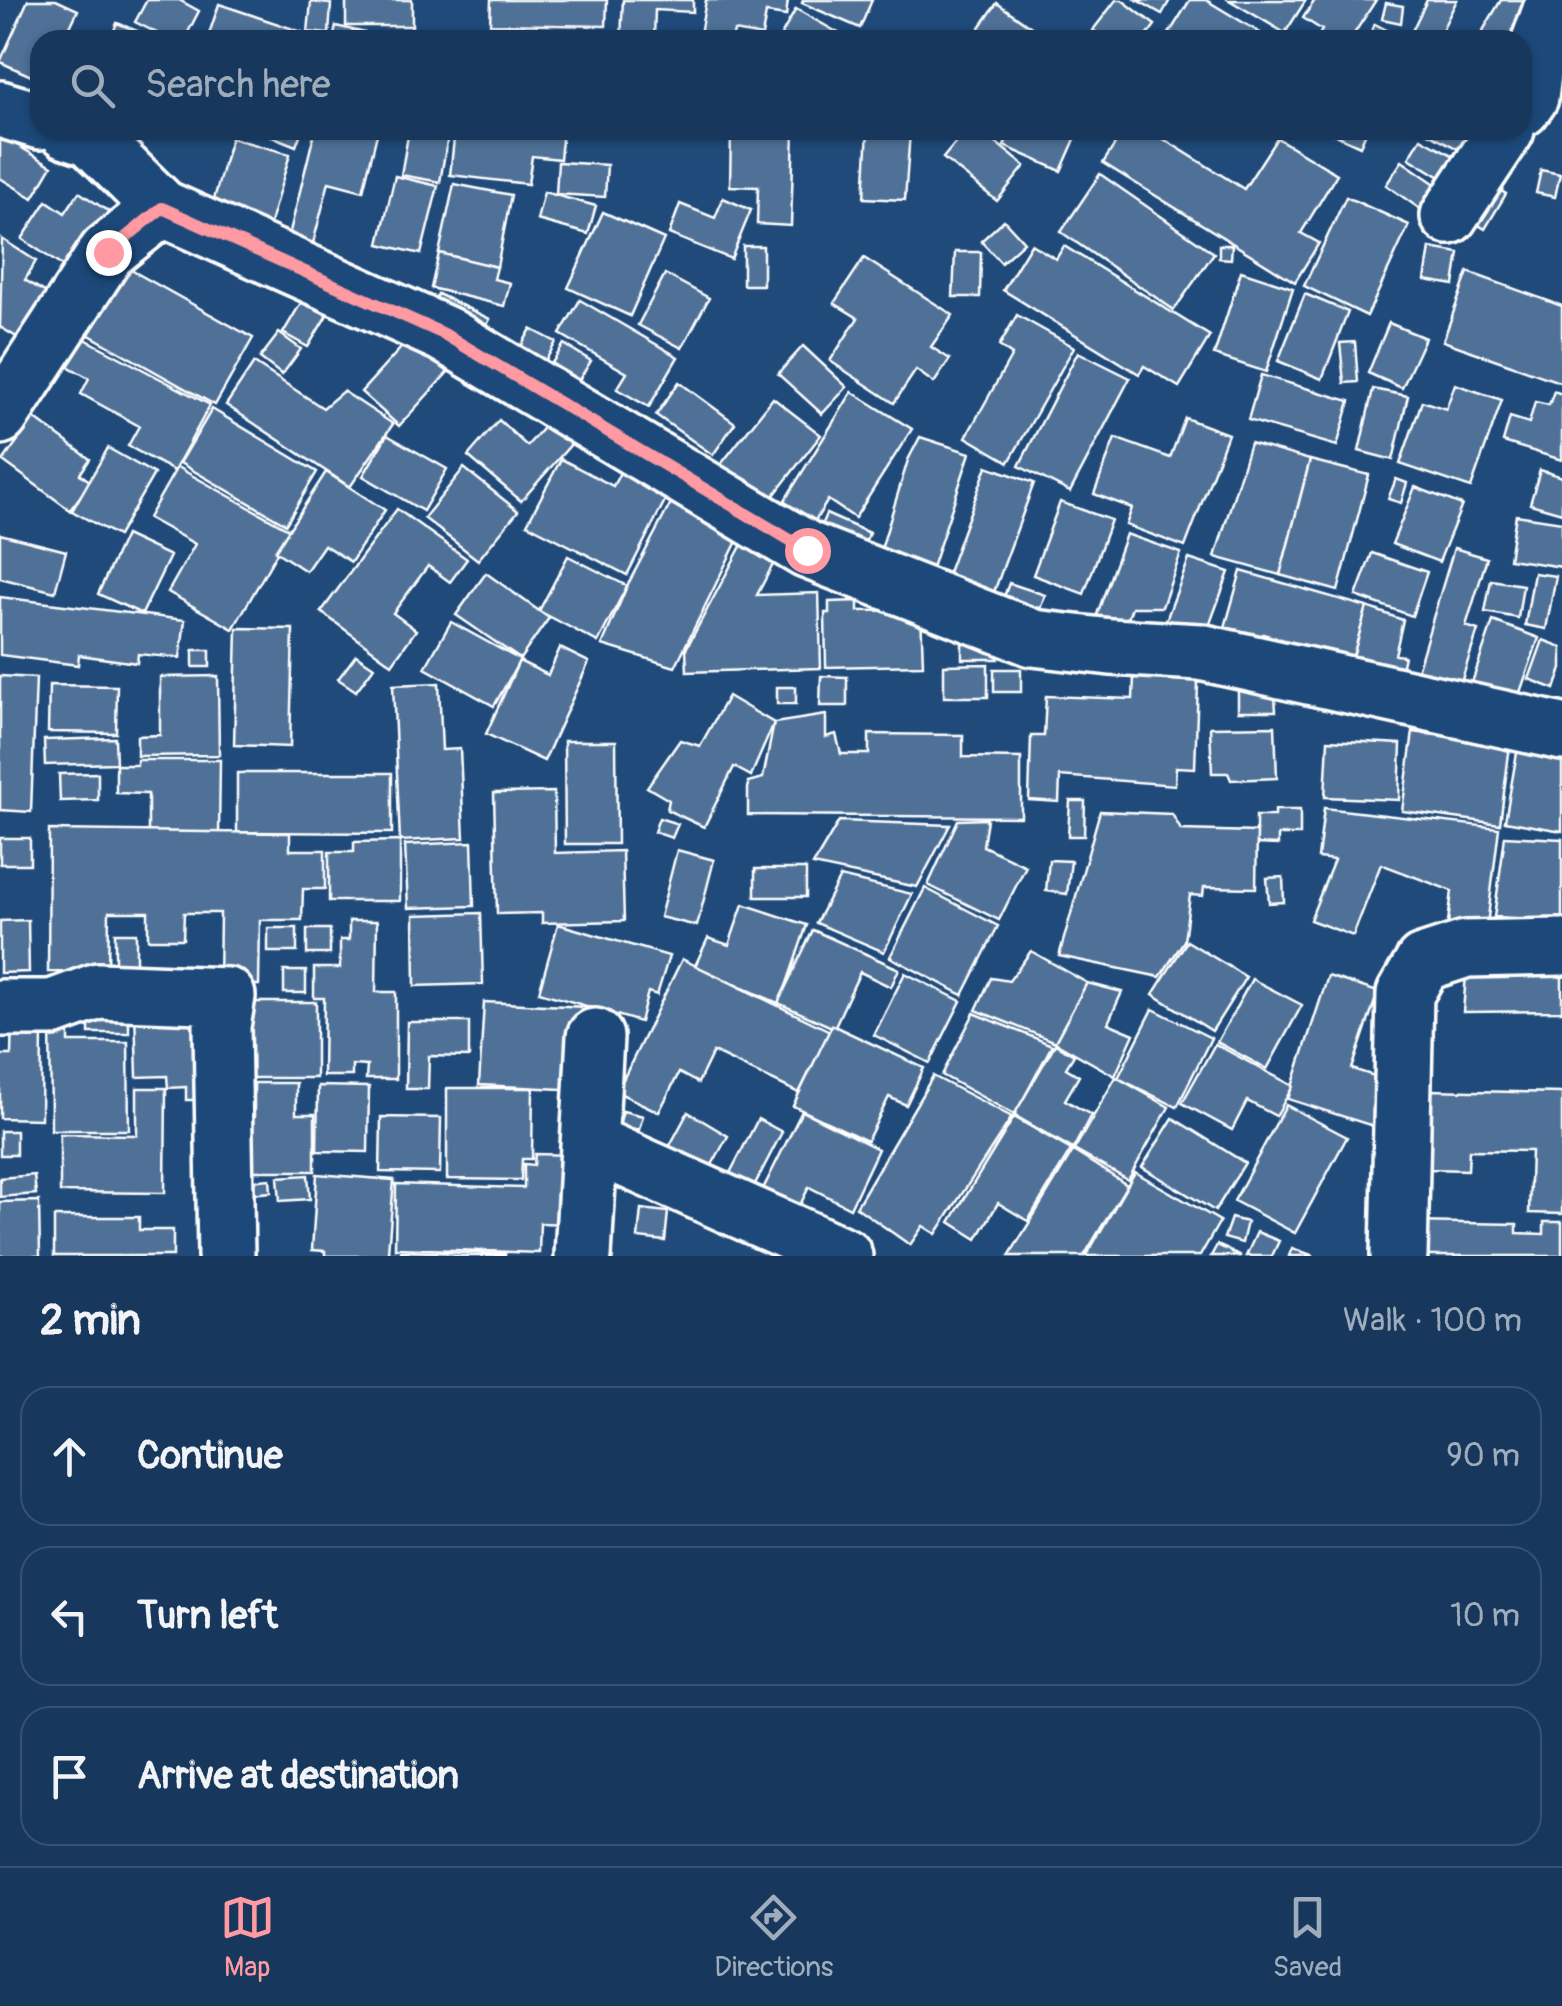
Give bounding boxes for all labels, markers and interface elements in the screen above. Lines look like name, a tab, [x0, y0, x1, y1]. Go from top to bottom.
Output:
search box	[30, 30, 1532, 140]
icon: search	[65, 58, 120, 113]
text: Search here	[145, 61, 331, 109]
route end	[86, 230, 132, 276]
route start	[785, 528, 831, 574]
text: 2 min	[40, 1295, 141, 1347]
text: Walk · 100 m	[1343, 1301, 1522, 1341]
icon: ahead	[42, 1429, 97, 1484]
text: Continue	[137, 1432, 283, 1480]
text: 90 m	[1446, 1436, 1520, 1476]
icon: left	[42, 1589, 97, 1644]
text: Turn left	[137, 1592, 278, 1640]
text: 10 m	[1450, 1596, 1520, 1636]
icon: arrive	[42, 1749, 97, 1804]
text: Arrive at destination	[137, 1752, 459, 1800]
tab: Map	[220, 1890, 275, 1985]
tab: Directions	[714, 1890, 833, 1985]
tab: Saved	[1273, 1890, 1342, 1985]

